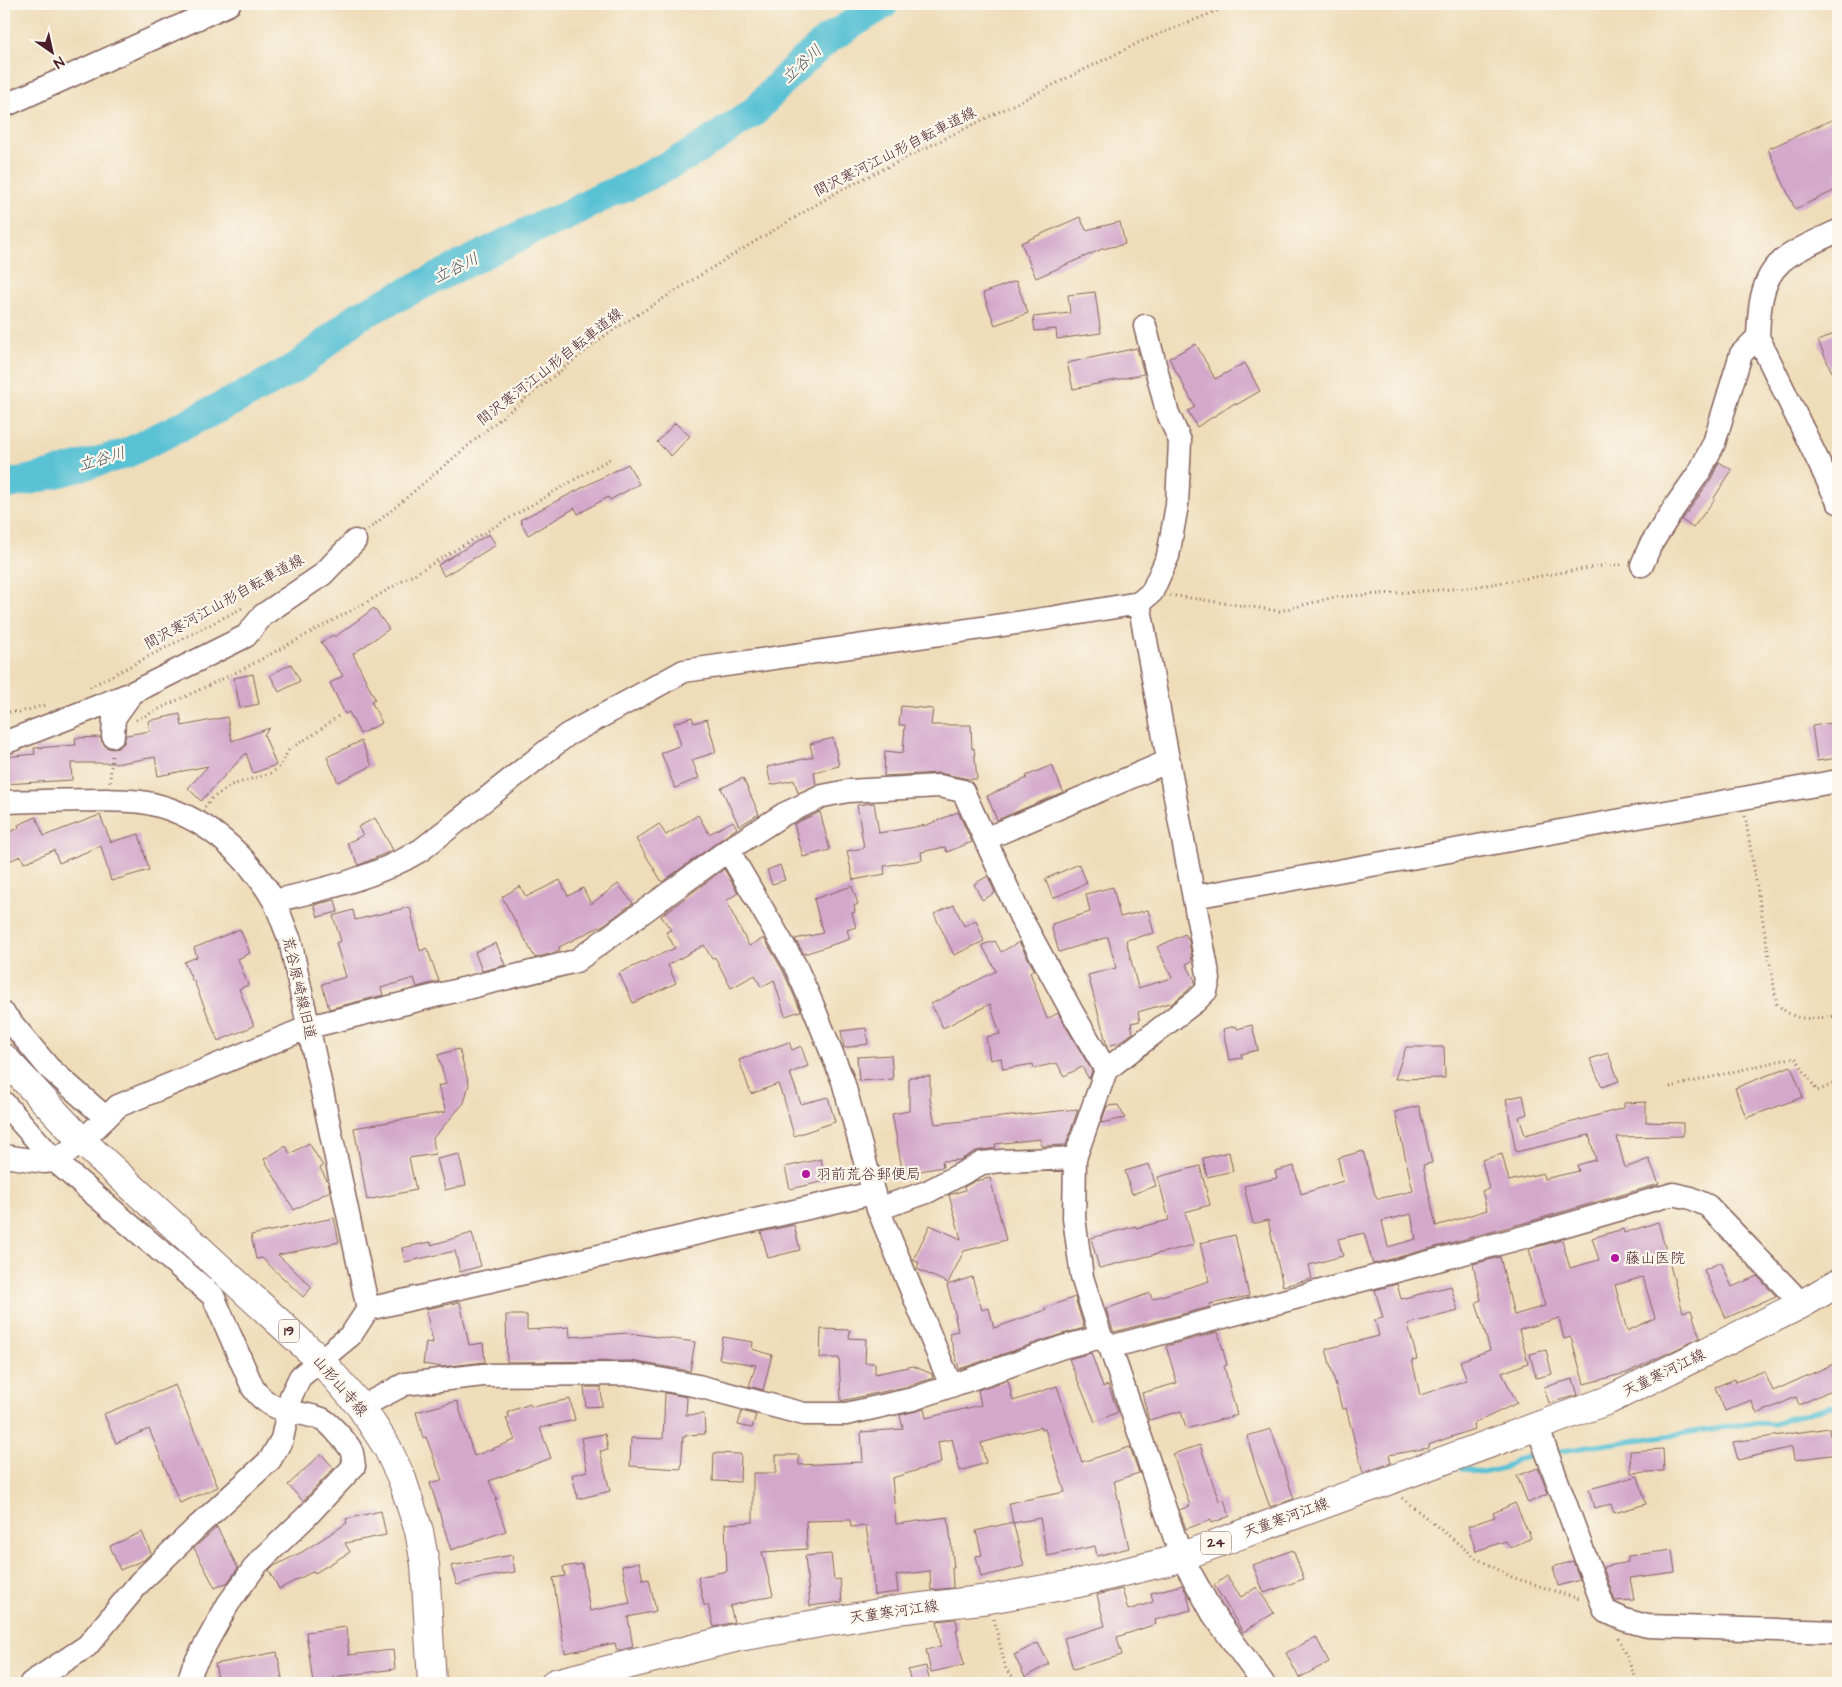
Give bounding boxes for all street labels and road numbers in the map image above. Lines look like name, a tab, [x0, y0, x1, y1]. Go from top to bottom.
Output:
street label: 間沢寒河江山形自転車道線	[810, 102, 980, 202]
street label: 間沢寒河江山形自転車道線	[473, 303, 627, 431]
street label: 間沢寒河江山形自転車道線	[140, 549, 308, 655]
street label: 荒谷原崎線旧道	[277, 934, 321, 1042]
road number: 19	[279, 1320, 299, 1342]
street label: 天童寒河江線	[1619, 1344, 1709, 1402]
street label: 山形山寺線	[307, 1351, 373, 1421]
street label: 天童寒河江線	[1240, 1493, 1332, 1543]
road number: 24	[1201, 1532, 1231, 1555]
street label: 天童寒河江線	[848, 1595, 940, 1629]

